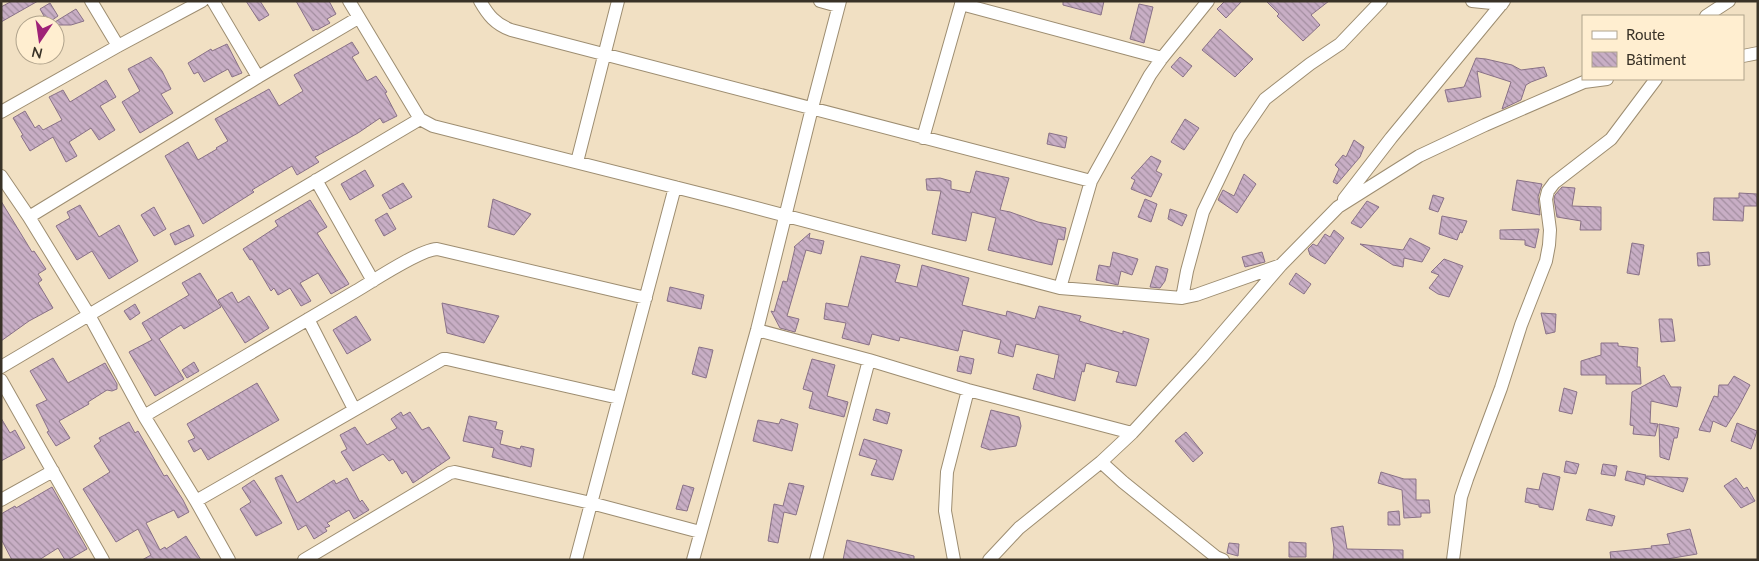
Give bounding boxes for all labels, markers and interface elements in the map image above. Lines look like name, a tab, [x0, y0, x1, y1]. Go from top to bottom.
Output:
north arrow	[15, 15, 65, 65]
legend	[1582, 15, 1744, 80]
text: Route	[1626, 25, 1665, 43]
text: N	[30, 44, 44, 63]
text: Bâtiment	[1626, 50, 1687, 68]

